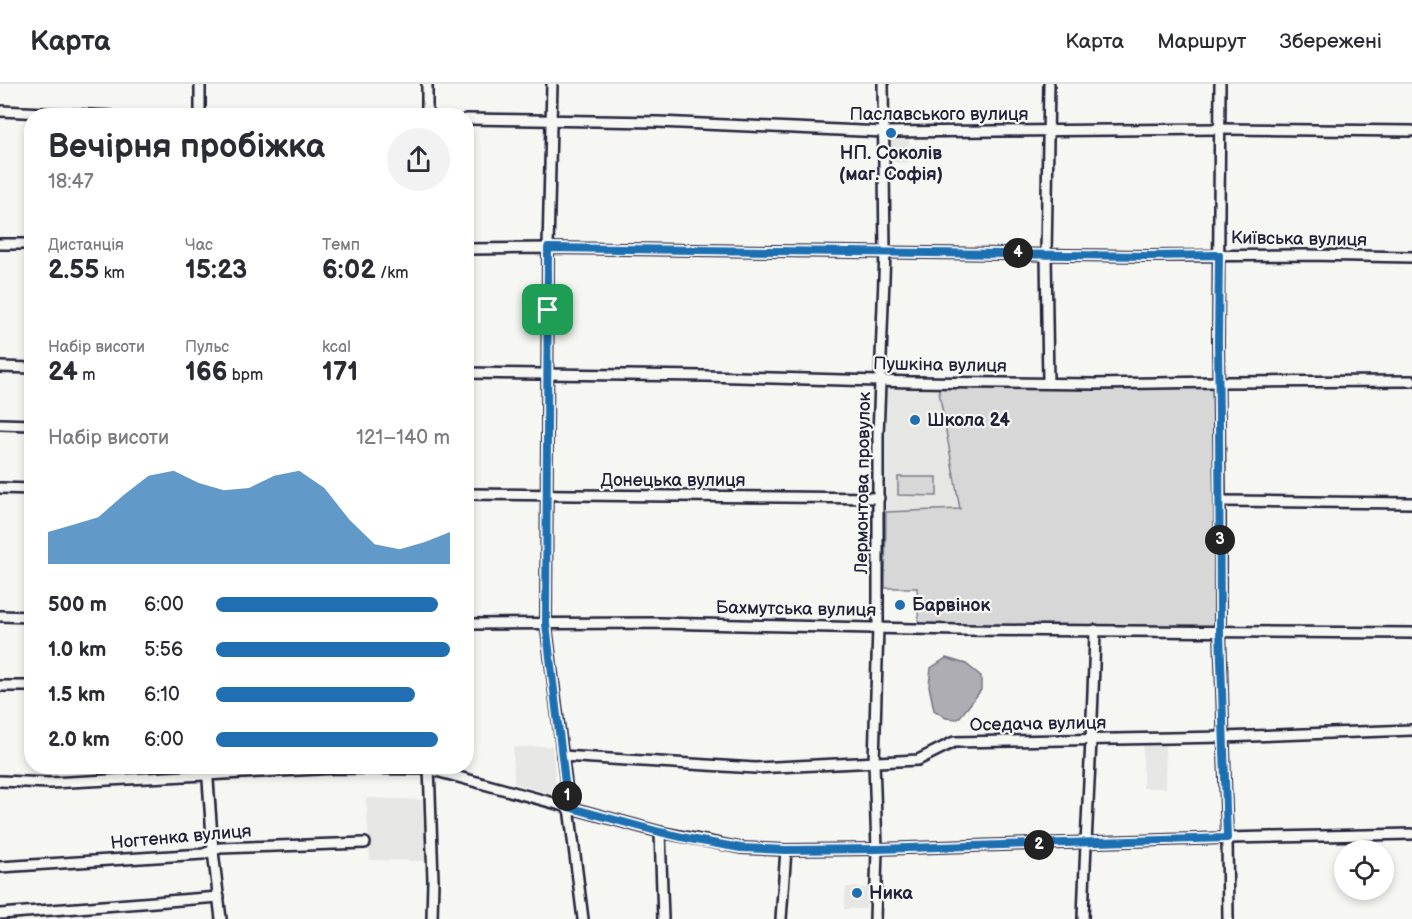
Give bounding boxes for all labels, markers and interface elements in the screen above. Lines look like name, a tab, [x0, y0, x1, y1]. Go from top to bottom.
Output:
text: Карта	[30, 25, 110, 58]
text: Карта	[1065, 29, 1124, 54]
text: Маршрут	[1157, 29, 1247, 54]
text: Збережені	[1280, 29, 1382, 54]
street label: Паславського вулиця	[849, 104, 1029, 125]
marker: НП. Соколів (маг. Софія)	[884, 126, 898, 140]
text: Вечірня пробіжка	[48, 127, 325, 167]
button: share	[387, 128, 450, 191]
place label: НП. Соколів (маг. Софія)	[839, 143, 943, 185]
text: 18:47	[48, 170, 93, 194]
street label: Київська вулиця	[1231, 227, 1367, 251]
text: Дистанція	[48, 236, 124, 255]
text: Час	[185, 236, 213, 255]
text: Темп	[322, 236, 360, 255]
pin: 4	[1003, 238, 1033, 268]
text: 4	[1013, 243, 1023, 262]
text: 2.55	[48, 255, 99, 286]
text: 15:23	[185, 255, 247, 286]
text: 6:02	[322, 255, 376, 286]
text: km	[99, 264, 125, 283]
text: /km	[376, 264, 408, 283]
pin	[522, 284, 573, 335]
icon: arrive	[531, 293, 564, 326]
text: Набір висоти	[48, 338, 145, 357]
text: Пульс	[185, 338, 229, 357]
text: kcal	[322, 338, 351, 357]
street label: Пушкіна вулиця	[873, 353, 1007, 377]
text: 24	[48, 357, 78, 388]
text: 166	[185, 357, 227, 388]
text: 171	[322, 357, 358, 388]
text: m	[78, 366, 95, 385]
text: bpm	[227, 366, 263, 385]
street label: Лермонтова провулок	[851, 391, 875, 575]
place label: Школа 24	[927, 410, 1010, 431]
marker: Школа 24	[908, 413, 922, 427]
text: Набір висоти	[48, 426, 169, 450]
text: 121–140 m	[356, 426, 450, 450]
street label: Донецька вулиця	[600, 470, 746, 491]
pin: 3	[1205, 525, 1235, 555]
text: 3	[1215, 530, 1225, 549]
text: 500 m	[48, 593, 107, 617]
text: 6:00	[144, 593, 184, 617]
place label: Барвінок	[912, 595, 990, 616]
street label: Бахмутська вулиця	[716, 597, 876, 621]
marker: Барвінок	[893, 598, 907, 612]
text: 1.0 km	[48, 638, 106, 662]
text: 5:56	[144, 638, 183, 662]
text: 1.5 km	[48, 683, 105, 707]
text: 6:10	[144, 683, 180, 707]
street label: Оседача вулиця	[969, 712, 1107, 736]
text: 2.0 km	[48, 728, 110, 752]
text: 6:00	[144, 728, 184, 752]
pin: 1	[552, 781, 582, 811]
text: 1	[564, 786, 570, 805]
street label: Ногтенка вулиця	[109, 820, 253, 854]
pin: 2	[1024, 830, 1054, 860]
text: 2	[1034, 835, 1044, 854]
map controls	[1334, 840, 1394, 900]
button: locate	[1334, 840, 1394, 900]
place label: Ника	[869, 883, 913, 904]
marker: Ника	[850, 886, 864, 900]

